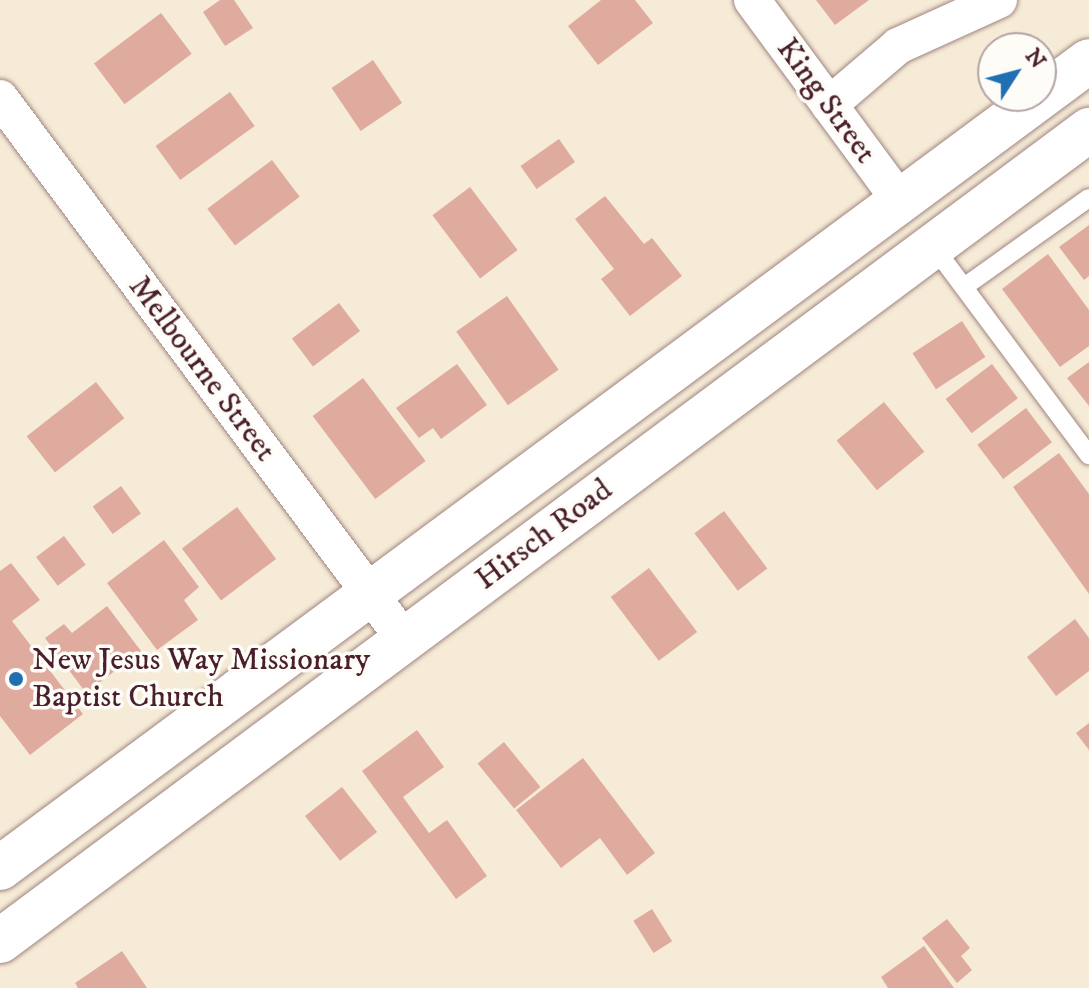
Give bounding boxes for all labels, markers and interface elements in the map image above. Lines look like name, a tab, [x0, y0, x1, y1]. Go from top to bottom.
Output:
street label: King Street	[768, 31, 884, 171]
north arrow	[977, 32, 1057, 112]
text: N	[1019, 44, 1051, 74]
street label: Melbourne Street	[120, 269, 284, 469]
street label: Hirsch Road	[468, 471, 620, 599]
place label: New Jesus Way Missionary Baptist Church	[32, 642, 370, 717]
marker: New Jesus Way Missionary Baptist Church	[7, 670, 25, 688]

